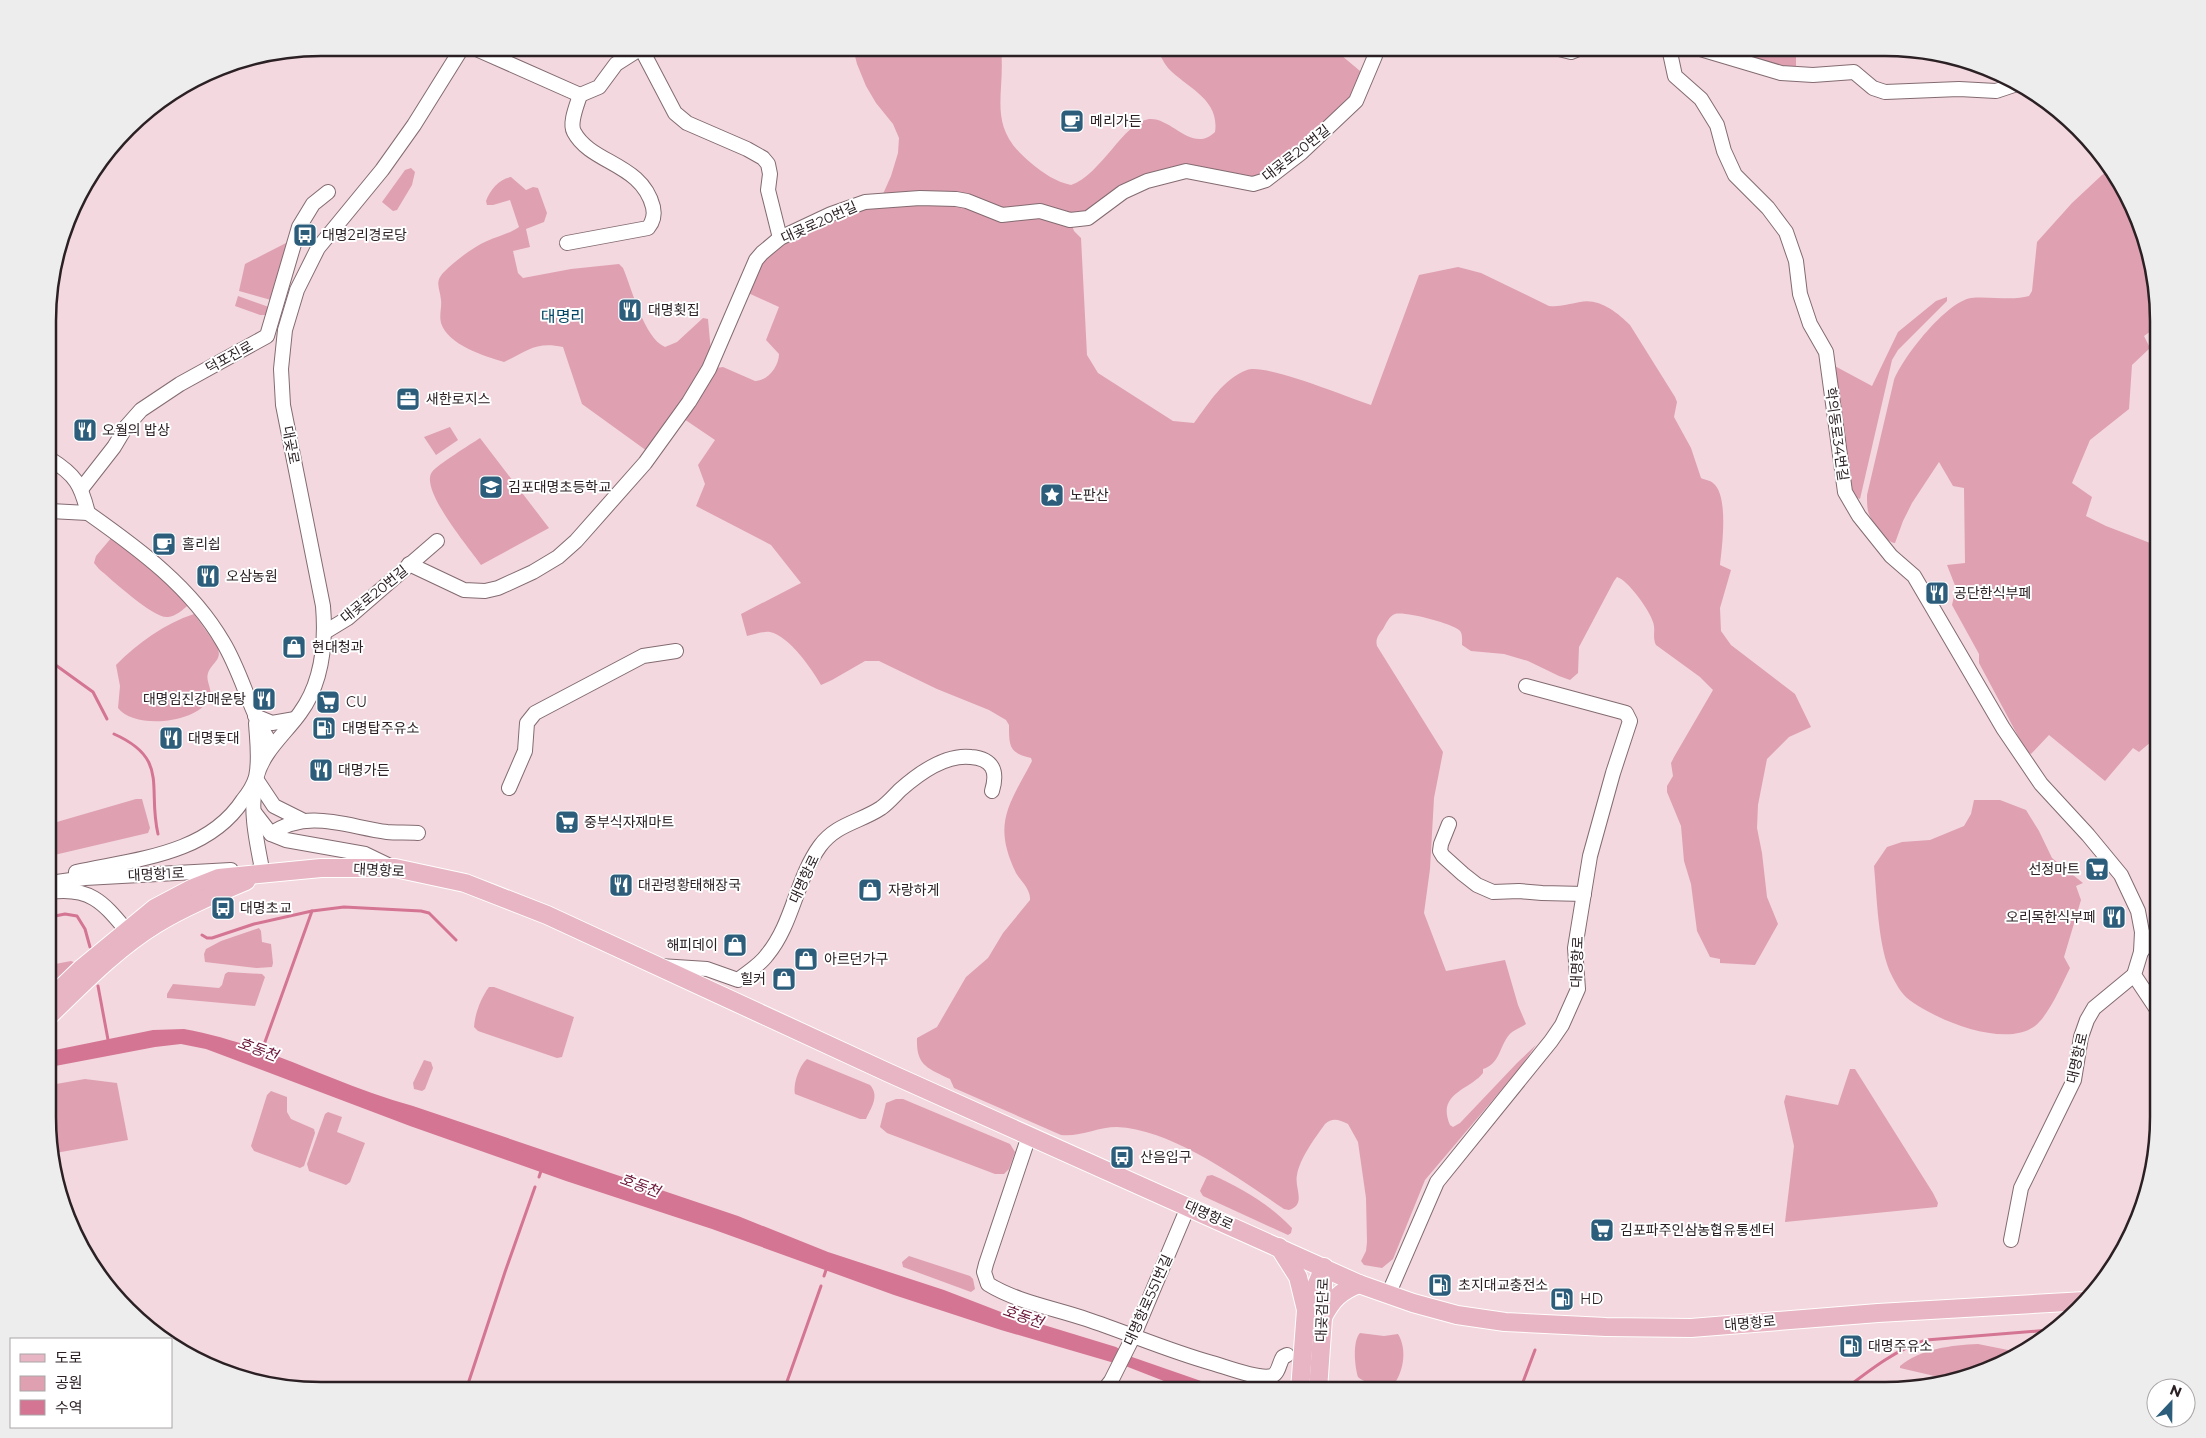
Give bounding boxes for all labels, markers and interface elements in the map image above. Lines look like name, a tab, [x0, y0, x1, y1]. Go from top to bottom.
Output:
cafe icon: 메리가든	[1059, 108, 1085, 134]
place label: 메리가든	[1090, 112, 1142, 130]
street label: 대곶로20번길	[1258, 121, 1334, 185]
street label: 대곶로20번길	[778, 197, 860, 247]
bus stop icon: 대명2리경로당	[292, 222, 318, 248]
place label: 대명2리경로당	[322, 226, 407, 244]
restaurant icon: 대명횟집	[617, 297, 643, 323]
place label: 대명횟집	[648, 301, 700, 319]
district label: 대명리	[541, 307, 585, 326]
street label: 덕포진로	[202, 337, 256, 377]
office icon: 새한로지스	[395, 386, 421, 412]
street label: 학의동로34번길	[1822, 386, 1852, 482]
place label: 새한로지스	[426, 390, 491, 408]
restaurant icon: 오월의 밥상	[72, 417, 98, 443]
place label: 오월의 밥상	[102, 421, 170, 439]
street label: 대곶로	[278, 424, 304, 466]
school or university icon: 김포대명초등학교	[478, 474, 504, 500]
place label: 김포대명초등학교	[508, 478, 611, 496]
place icon: 노판산	[1039, 482, 1065, 508]
place label: 노판산	[1070, 486, 1109, 504]
cafe icon: 홀리쉽	[151, 531, 177, 557]
place label: 홀리쉽	[182, 535, 221, 553]
street label: 대곶로20번길	[337, 561, 411, 627]
restaurant icon: 오삼농원	[195, 563, 221, 589]
place label: 오삼농원	[226, 567, 278, 585]
restaurant icon: 공단한식부페	[1924, 580, 1950, 606]
place label: 공단한식부페	[1954, 584, 2031, 602]
shop icon: 현대청과	[281, 634, 307, 660]
place label: 현대청과	[312, 638, 364, 656]
restaurant icon: 대명임진강매운탕	[251, 686, 277, 712]
supermarket icon: CU	[315, 689, 341, 715]
place label: 대명임진강매운탕	[143, 690, 246, 708]
place label: CU	[346, 693, 367, 711]
fuel station icon: 대명탑주유소	[311, 715, 337, 741]
place label: 대명탑주유소	[342, 719, 419, 737]
restaurant icon: 대명돛대	[158, 725, 184, 751]
place label: 대명돛대	[188, 729, 240, 747]
restaurant icon: 대명가든	[308, 757, 334, 783]
place label: 대명가든	[338, 761, 390, 779]
supermarket icon: 중부식자재마트	[554, 809, 580, 835]
place label: 중부식자재마트	[584, 813, 674, 831]
street label: 대명항로	[785, 852, 823, 906]
supermarket icon: 선정마트	[2084, 856, 2110, 882]
street label: 대명항로	[353, 860, 405, 880]
place label: 선정마트	[2028, 860, 2080, 878]
street label: 대명항1로	[127, 864, 185, 884]
restaurant icon: 대관령황태해장국	[608, 872, 634, 898]
place label: 대관령황태해장국	[638, 876, 741, 894]
shop icon: 자랑하게	[857, 877, 883, 903]
place label: 자랑하게	[888, 881, 940, 899]
bus stop icon: 대명초교	[210, 895, 236, 921]
place label: 대명초교	[240, 899, 292, 917]
restaurant icon: 오리목한식부페	[2101, 904, 2127, 930]
place label: 오리목한식부페	[2006, 908, 2096, 926]
shop icon: 해피데이	[722, 932, 748, 958]
place label: 해피데이	[666, 936, 718, 954]
street label: 대명항로	[1567, 936, 1587, 988]
shop icon: 아르던가구	[793, 946, 819, 972]
place label: 아르던가구	[824, 950, 889, 968]
shop icon: 힐커	[771, 966, 797, 992]
place label: 힐커	[740, 970, 766, 988]
street label: 대명항로	[2062, 1031, 2092, 1085]
water label: 호동천	[235, 1033, 283, 1066]
bus stop icon: 산음입구	[1109, 1144, 1135, 1170]
place label: 산음입구	[1140, 1148, 1192, 1166]
water label: 호동천	[617, 1169, 665, 1202]
street label: 대명항로	[1182, 1196, 1236, 1234]
supermarket icon: 김포파주인삼농협유통센터	[1589, 1217, 1615, 1243]
place label: 김포파주인삼농협유통센터	[1620, 1221, 1775, 1239]
street label: 대명항로551번길	[1120, 1252, 1176, 1348]
fuel station icon: 초지대교충전소	[1427, 1272, 1453, 1298]
place label: 초지대교충전소	[1458, 1276, 1548, 1294]
street label: 대곶검단로	[1312, 1277, 1332, 1342]
fuel station icon: HD	[1549, 1286, 1575, 1312]
place label: HD	[1580, 1290, 1603, 1308]
water label: 호동천	[1000, 1300, 1048, 1332]
street label: 대명항로	[1724, 1312, 1777, 1334]
fuel station icon: 대명주유소	[1838, 1333, 1864, 1359]
place label: 대명주유소	[1868, 1337, 1933, 1355]
legend	[10, 1338, 172, 1428]
text: 도로	[55, 1348, 83, 1367]
text: 공원	[55, 1373, 83, 1392]
north arrow	[2146, 1378, 2196, 1428]
text: N	[2167, 1380, 2184, 1401]
text: 수역	[55, 1398, 83, 1417]

